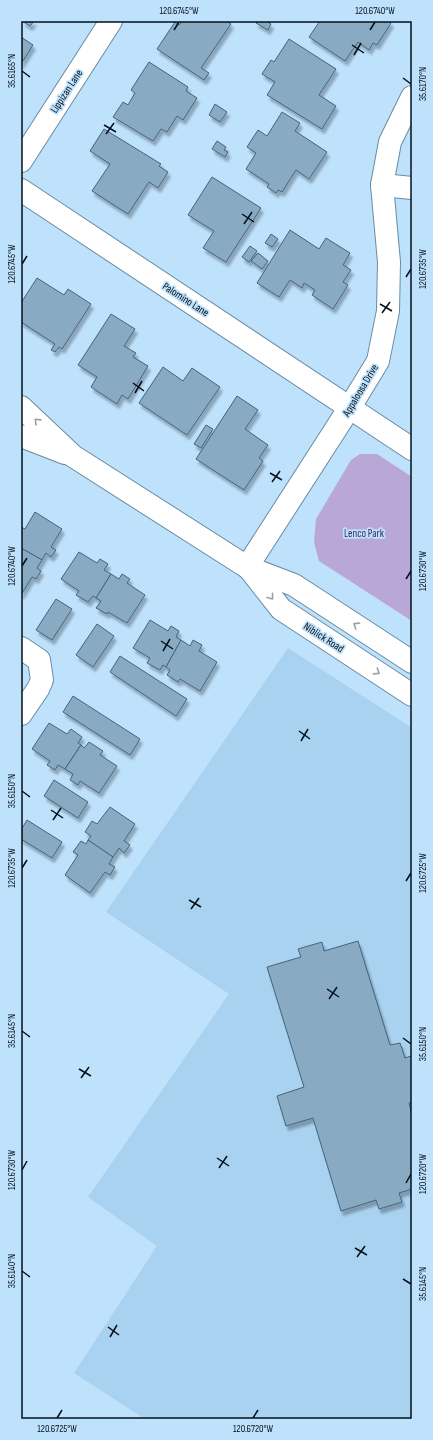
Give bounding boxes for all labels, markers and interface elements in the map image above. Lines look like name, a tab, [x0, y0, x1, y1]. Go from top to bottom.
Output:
text: 120.6745°W	[159, 5, 199, 17]
text: 120.6740°W	[355, 5, 395, 17]
text: 35.6165°N	[6, 54, 18, 88]
street label: Lippizan Lane	[48, 67, 85, 116]
text: 35.6170°N	[417, 67, 429, 101]
text: 120.6745°W	[6, 244, 18, 284]
text: 120.6735°W	[417, 249, 429, 289]
street label: Palomino Lane	[160, 280, 211, 319]
street label: Appaloosa Drive	[339, 362, 381, 420]
one-way arrow	[34, 419, 42, 426]
park label: Lenco Park	[344, 527, 385, 540]
text: 120.6740°W	[6, 546, 18, 586]
text: 120.6730°W	[417, 550, 429, 591]
one-way arrow	[267, 593, 274, 600]
street label: Niblick Road	[301, 620, 347, 655]
one-way arrow	[353, 623, 360, 630]
one-way arrow	[373, 667, 380, 675]
text: 35.6150°N	[6, 774, 18, 808]
text: 120.6735°W	[6, 848, 18, 888]
text: 120.6725°W	[417, 853, 429, 893]
text: 35.6145°N	[6, 1014, 18, 1048]
text: 35.6150°N	[417, 1027, 429, 1061]
text: 120.6730°W	[6, 1149, 18, 1190]
text: 120.6720°W	[417, 1154, 429, 1194]
text: 35.6140°N	[6, 1254, 18, 1288]
text: 35.6145°N	[417, 1267, 429, 1301]
text: 120.6725°W	[37, 1423, 77, 1435]
text: 120.6720°W	[233, 1423, 273, 1435]

